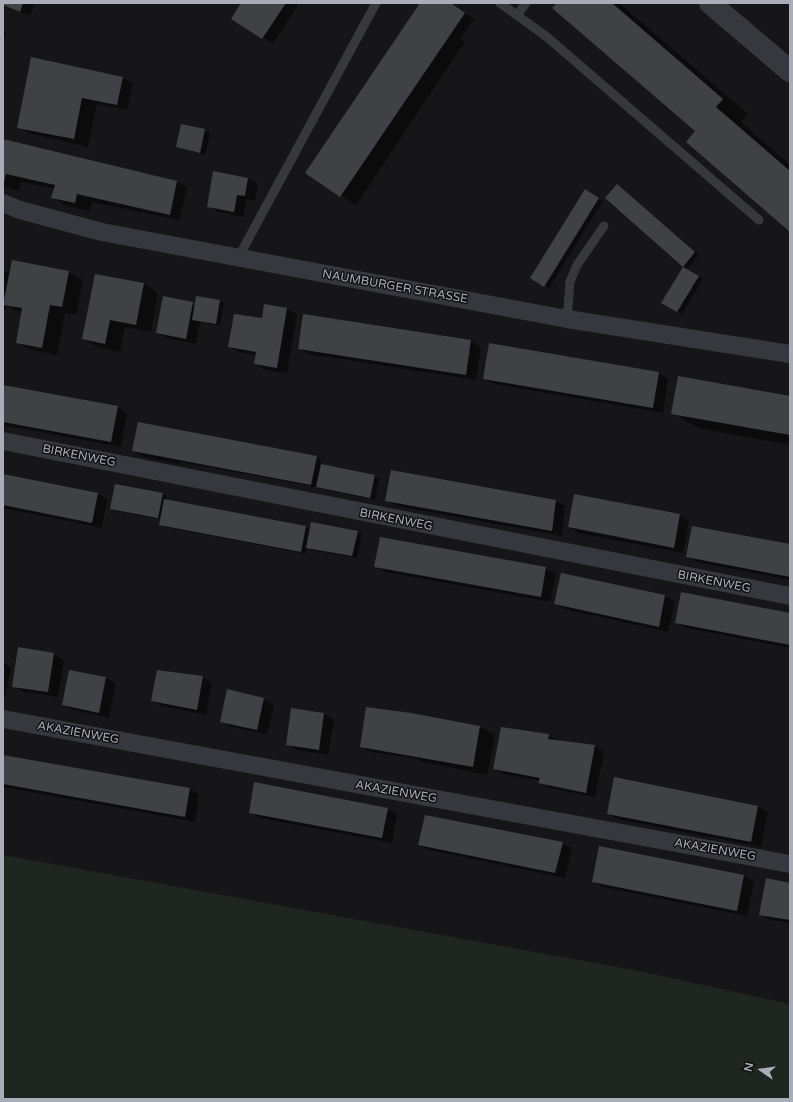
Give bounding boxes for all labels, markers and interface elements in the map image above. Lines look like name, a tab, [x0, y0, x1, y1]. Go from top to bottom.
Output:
street label: NAUMBURGER STRASSE	[321, 267, 469, 307]
street label: BIRKENWEG	[41, 442, 117, 470]
street label: BIRKENWEG	[358, 506, 434, 534]
street label: BIRKENWEG	[676, 568, 752, 596]
street label: AKAZIENWEG	[36, 719, 120, 747]
street label: AKAZIENWEG	[354, 778, 438, 806]
street label: AKAZIENWEG	[673, 836, 757, 864]
north arrow	[741, 1050, 781, 1090]
text: N	[741, 1061, 756, 1073]

